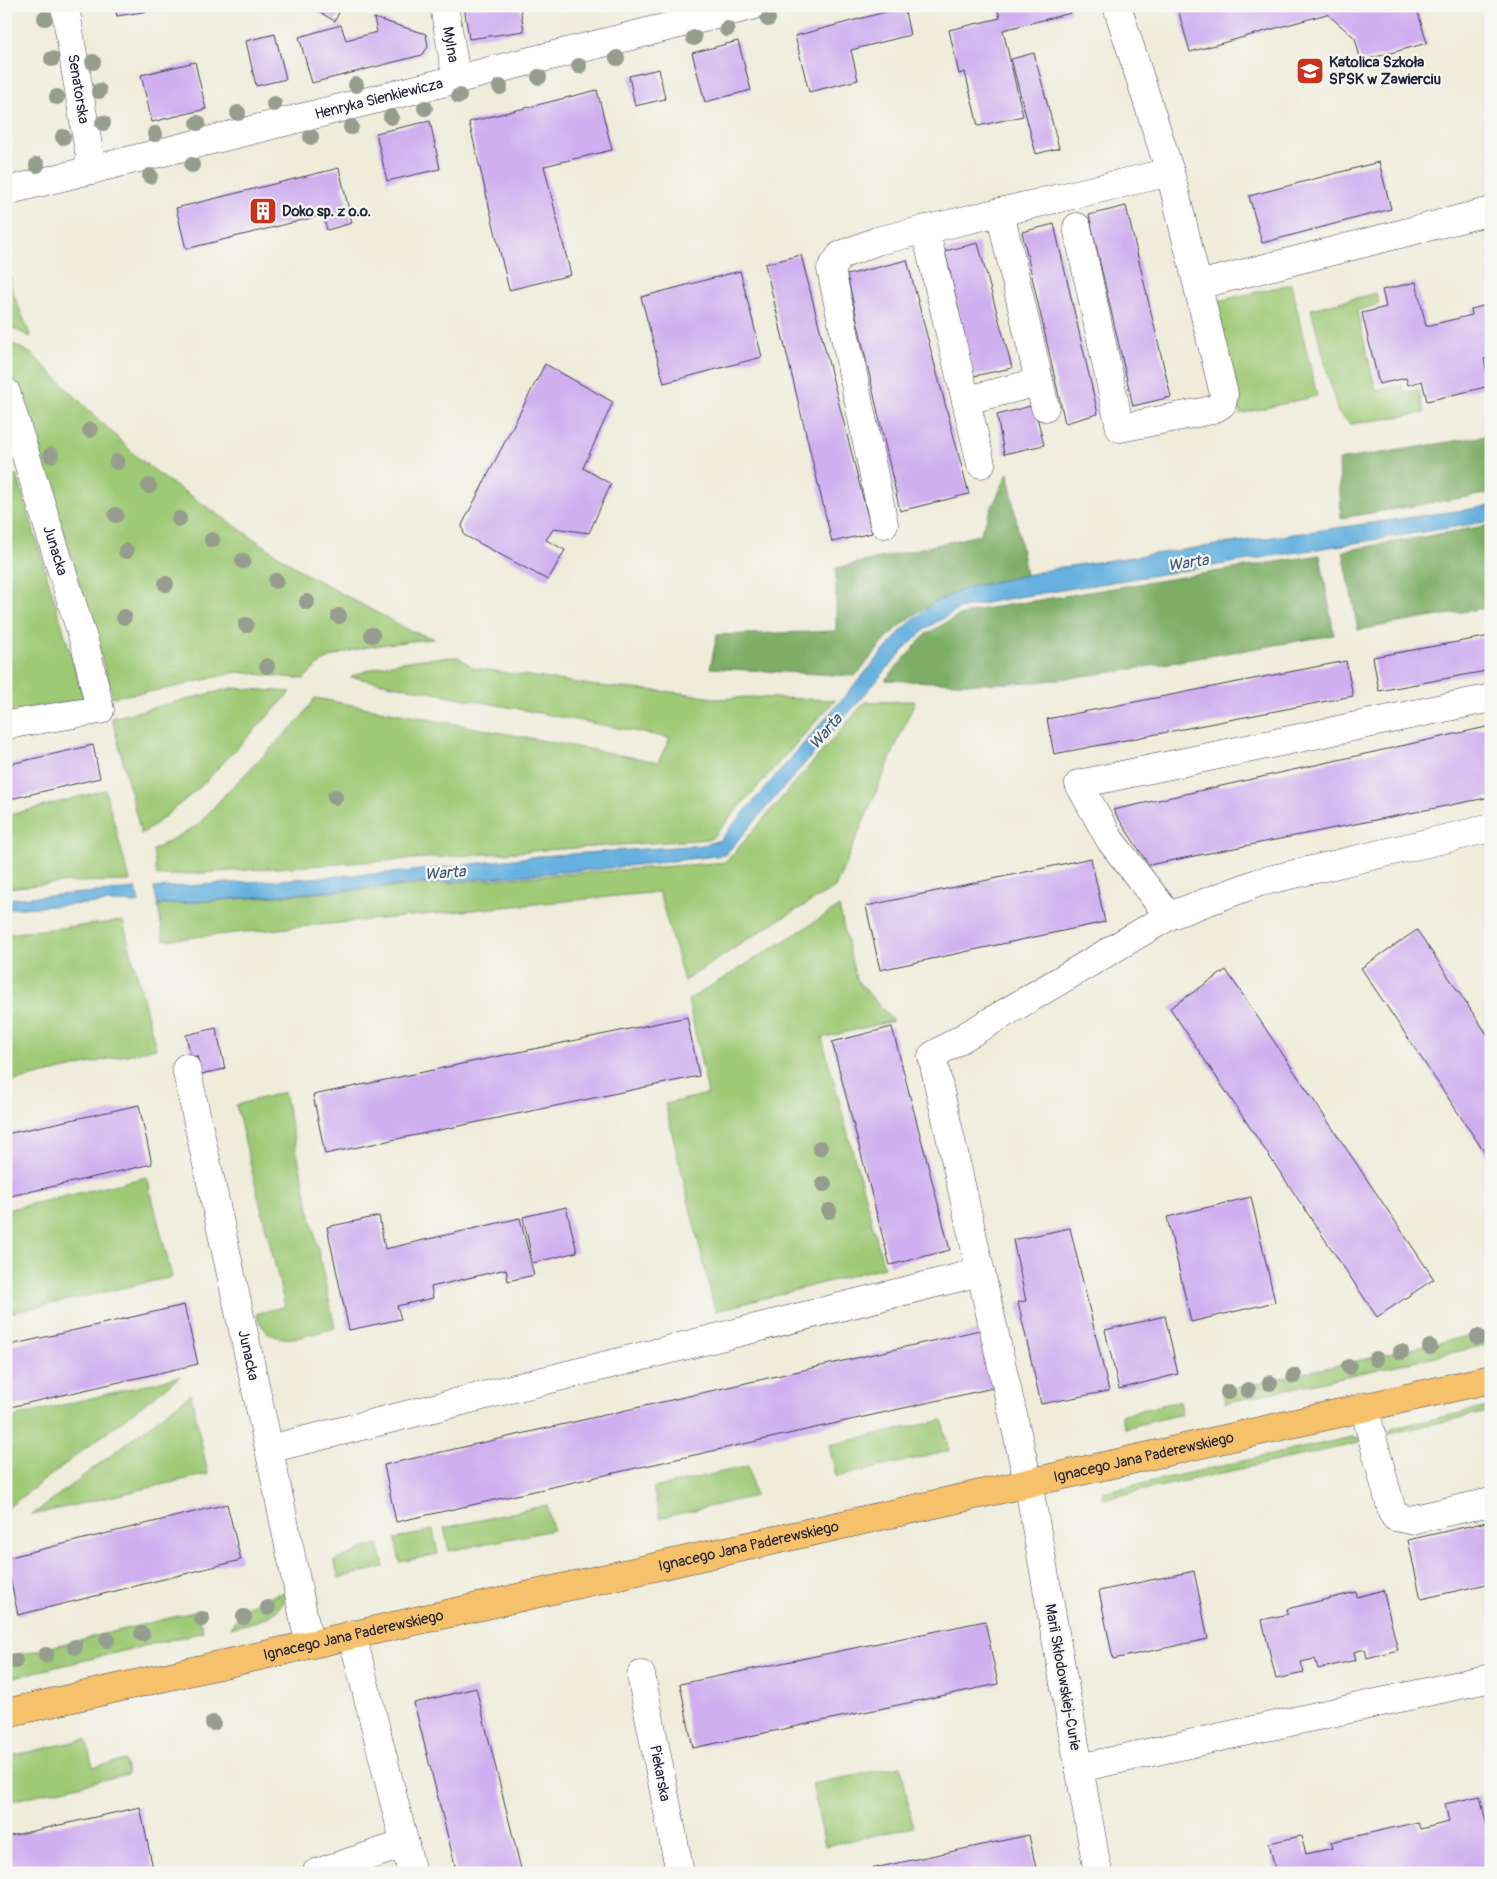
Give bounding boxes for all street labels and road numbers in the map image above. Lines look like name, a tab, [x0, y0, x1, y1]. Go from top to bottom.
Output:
street label: Mylna	[438, 25, 463, 64]
street label: Senatorska	[63, 53, 93, 125]
street label: Henryka Sienkiewicza	[313, 74, 445, 124]
street label: Junacka	[38, 523, 72, 578]
street label: Junacka	[233, 1328, 263, 1382]
street label: Ignacego Jana Paderewskiego	[1052, 1428, 1236, 1487]
street label: Ignacego Jana Paderewskiego	[656, 1517, 841, 1576]
street label: Marii Skłodowskiej-Curie	[1040, 1602, 1085, 1753]
street label: Ignacego Jana Paderewskiego	[261, 1606, 446, 1665]
street label: Piekarska	[645, 1743, 675, 1803]

